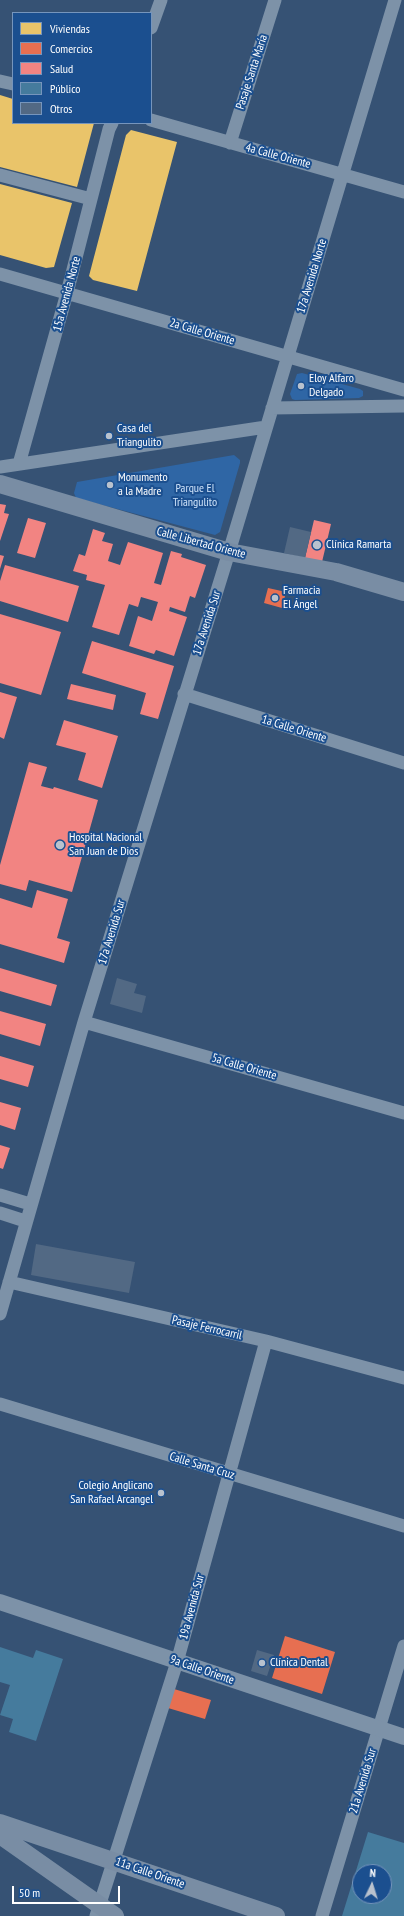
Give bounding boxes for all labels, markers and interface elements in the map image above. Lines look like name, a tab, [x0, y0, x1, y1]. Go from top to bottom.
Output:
legend	[12, 12, 152, 124]
text: Viviendas	[50, 21, 90, 36]
street label: Pasaje Santa María	[233, 33, 271, 111]
text: Comercios	[50, 41, 93, 56]
text: Salud	[50, 61, 73, 76]
text: Público	[50, 81, 80, 96]
text: Otros	[50, 101, 72, 116]
street label: 4a Calle Oriente	[244, 140, 312, 172]
street label: 17a Avenida Norte	[294, 237, 330, 315]
street label: 15a Avenida Norte	[50, 255, 84, 333]
street label: 2a Calle Oriente	[168, 316, 236, 348]
place label: Eloy Alfaro Delgado	[309, 372, 354, 400]
marker: Eloy Alfaro Delgado	[296, 381, 306, 391]
place label: Casa del Triangulito	[117, 422, 161, 450]
marker: Casa del Triangulito	[104, 431, 114, 441]
place label: Monumento a la Madre	[118, 471, 168, 499]
marker: Monumento a la Madre	[105, 480, 115, 490]
park label: Parque El Triangulito	[173, 482, 217, 510]
street label: Calle Libertad Oriente	[155, 524, 247, 562]
place label: Clínica Ramarta	[326, 538, 391, 552]
marker: Clínica Ramarta	[311, 539, 323, 551]
place label: Farmacia El Ángel	[283, 584, 320, 612]
street label: 17a Avenida Sur	[190, 589, 224, 657]
marker: Farmacia El Ángel	[270, 593, 280, 603]
street label: 1a Calle Oriente	[260, 712, 328, 746]
place label: Hospital Nacional San Juan de Dios	[69, 831, 142, 859]
marker: Hospital Nacional San Juan de Dios	[54, 839, 66, 851]
street label: 17a Avenida Sur	[95, 898, 129, 966]
street label: 5a Calle Oriente	[210, 1051, 278, 1083]
street label: Pasaje Ferrocarril	[171, 1313, 243, 1343]
street label: Calle Santa Cruz	[168, 1449, 236, 1483]
place label: Colegio Anglicano San Rafael Arcangel	[70, 1479, 153, 1507]
marker: Colegio Anglicano San Rafael Arcangel	[156, 1488, 166, 1498]
street label: 19a Avenida Sur	[176, 1573, 208, 1641]
street label: 9a Calle Oriente	[168, 1652, 236, 1688]
place label: Clínica Dental	[270, 1656, 328, 1670]
marker: Clínica Dental	[257, 1658, 267, 1668]
street label: 21a Avenida Sur	[346, 1747, 380, 1815]
street label: 11a Calle Oriente	[114, 1854, 186, 1892]
north arrow	[352, 1864, 392, 1904]
text: N	[369, 1866, 376, 1880]
scale bar	[14, 1878, 122, 1904]
text: 50 m	[19, 1885, 40, 1900]

